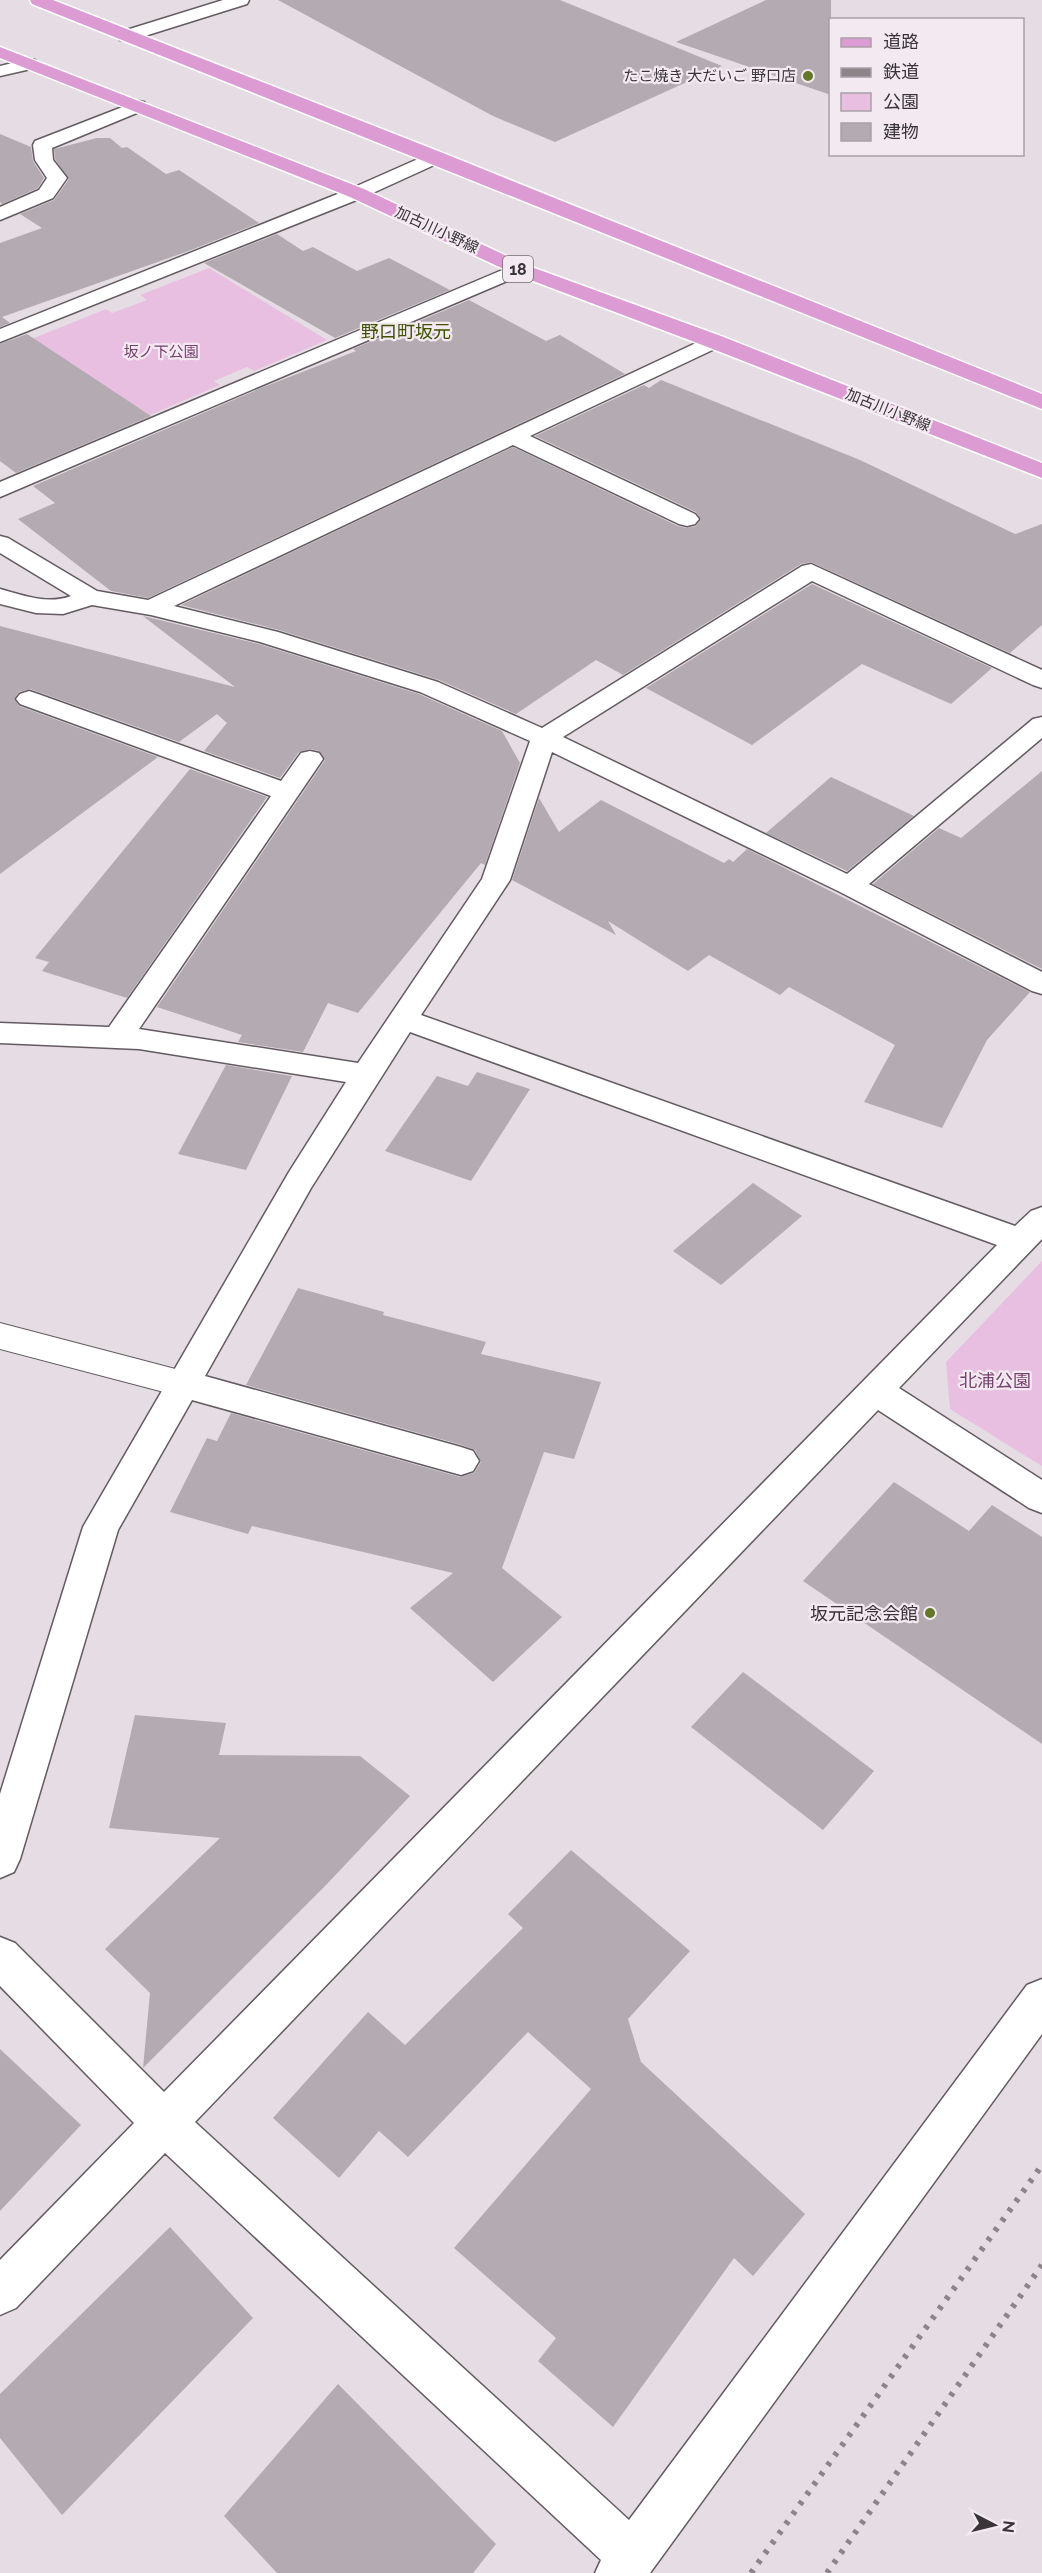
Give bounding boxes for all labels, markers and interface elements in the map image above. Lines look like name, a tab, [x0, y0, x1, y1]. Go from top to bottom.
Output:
legend	[829, 18, 1024, 156]
text: 道路	[883, 31, 919, 52]
text: 鉄道	[883, 61, 919, 82]
place label: たこ焼き 大だいご 野口店	[623, 67, 796, 85]
marker: たこ焼き 大だいご 野口店	[801, 69, 815, 83]
text: 公園	[883, 91, 919, 112]
text: 建物	[883, 121, 919, 142]
street label: 加古川小野線	[392, 203, 482, 257]
road number: 18	[503, 256, 533, 282]
district label: 野口町坂元	[361, 321, 451, 342]
park label: 坂ノ下公園	[123, 343, 199, 361]
street label: 加古川小野線	[843, 385, 933, 435]
park label: 北浦公園	[959, 1370, 1031, 1391]
place label: 坂元記念会館	[810, 1603, 918, 1624]
marker: 坂元記念会館	[923, 1606, 937, 1620]
north arrow	[964, 2495, 1024, 2555]
text: N	[998, 2520, 1019, 2534]

